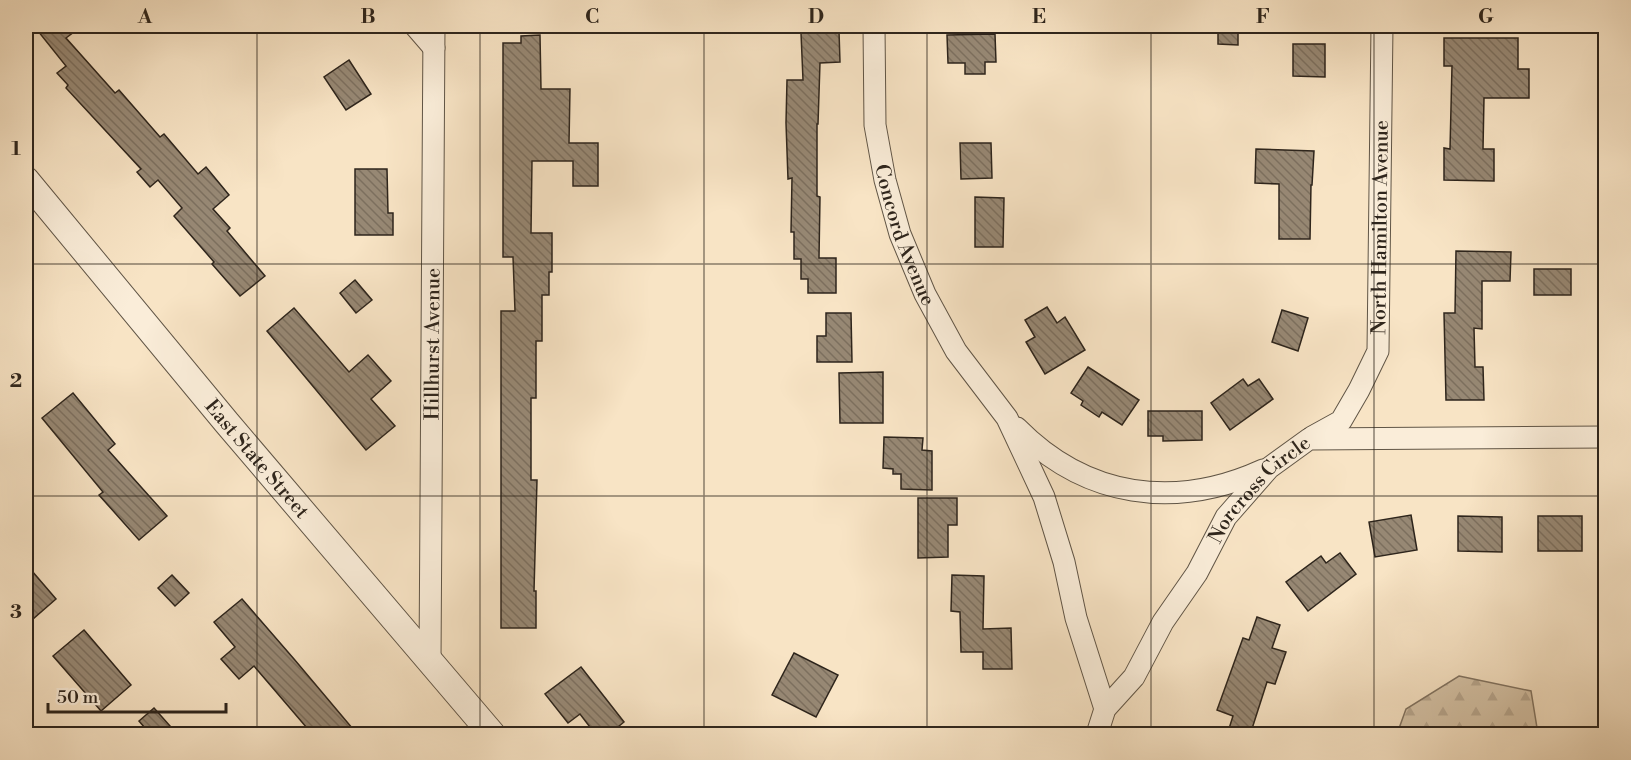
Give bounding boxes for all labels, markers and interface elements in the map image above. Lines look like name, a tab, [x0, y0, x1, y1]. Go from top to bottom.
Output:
text: A	[137, 5, 153, 30]
text: B	[360, 5, 376, 30]
text: C	[585, 5, 599, 30]
text: D	[808, 5, 824, 30]
text: E	[1032, 5, 1046, 30]
text: F	[1256, 5, 1270, 30]
text: G	[1478, 5, 1494, 30]
street label: North Hamilton Avenue	[1367, 120, 1395, 335]
text: 1	[11, 137, 21, 162]
street label: Concord Avenue	[868, 162, 940, 310]
street label: Hillhurst Avenue	[421, 268, 446, 420]
text: 2	[10, 369, 22, 394]
street label: East State Street	[199, 395, 314, 524]
street label: Norcross Circle	[1204, 431, 1316, 548]
text: 3	[10, 600, 22, 625]
scale bar	[48, 676, 226, 714]
text: 50 m	[57, 686, 99, 709]

